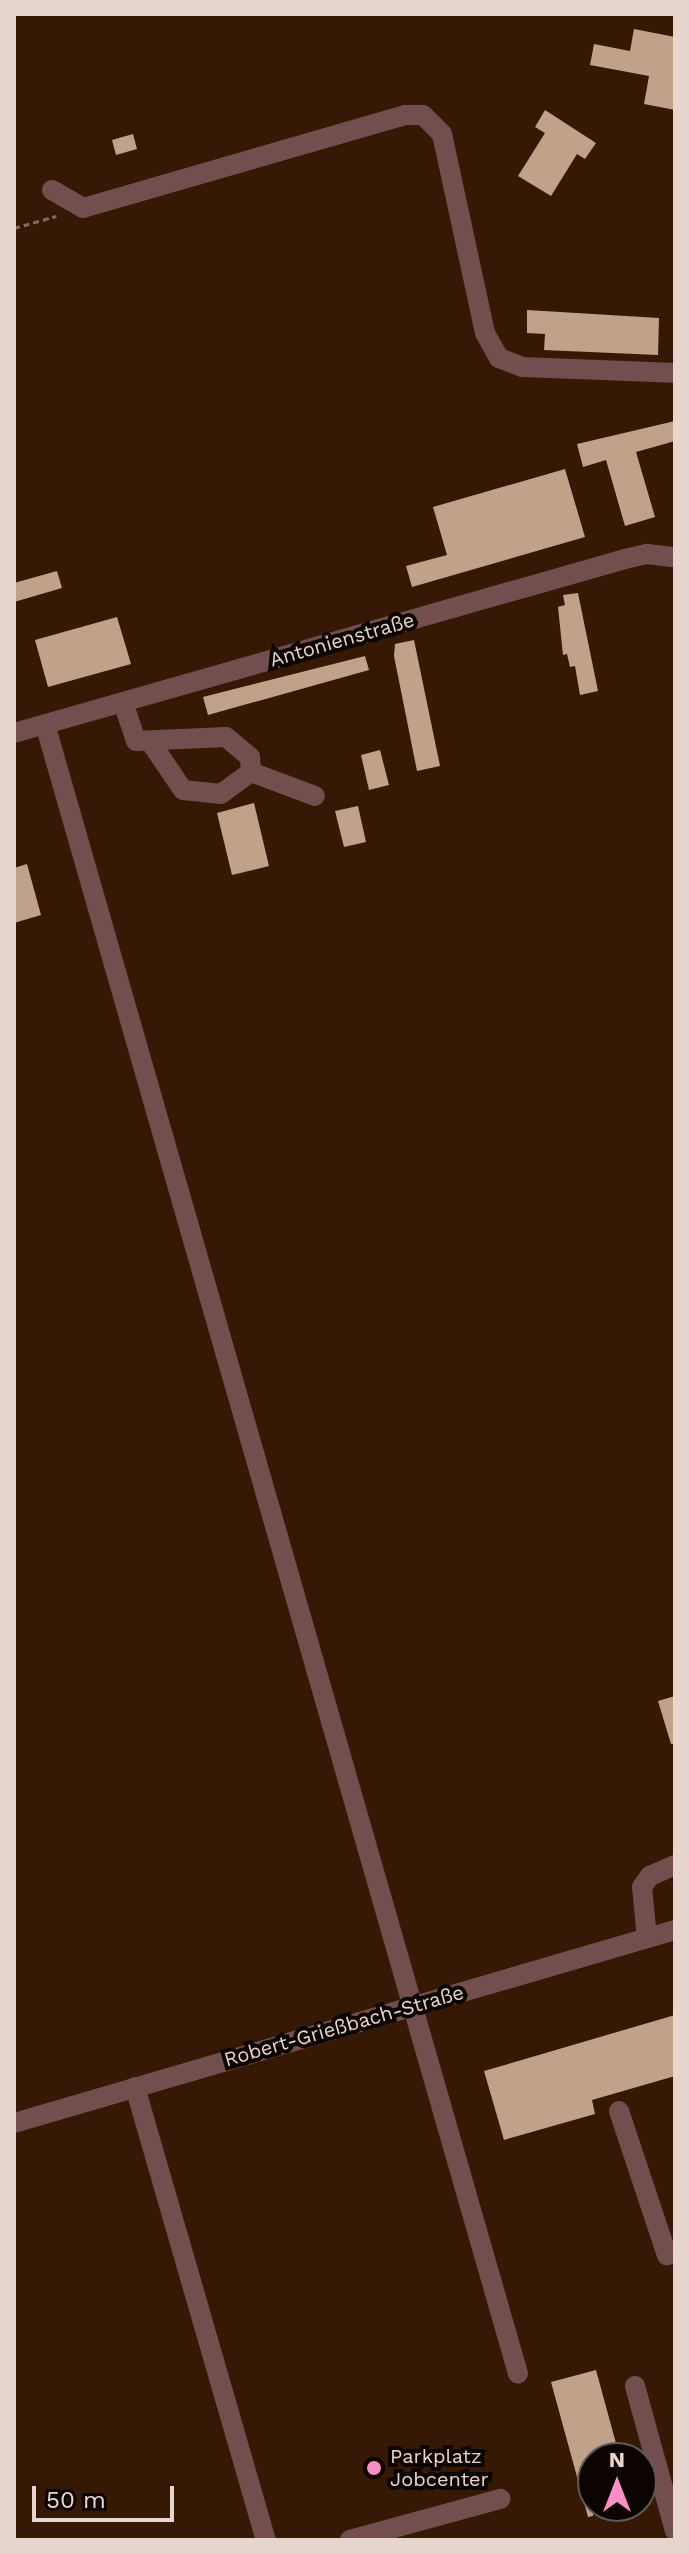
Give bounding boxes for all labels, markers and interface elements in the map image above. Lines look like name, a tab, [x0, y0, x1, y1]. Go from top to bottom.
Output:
street label: Antonienstraße	[267, 608, 417, 672]
street label: Robert-Grießbach-Straße	[221, 1980, 467, 2072]
north arrow	[577, 2442, 657, 2522]
place label: Parkplatz Jobcenter	[390, 2444, 489, 2491]
text: N	[609, 2447, 625, 2472]
marker: Parkplatz Jobcenter	[365, 2459, 383, 2477]
scale bar	[36, 2470, 178, 2520]
text: 50 m	[46, 2486, 106, 2514]

